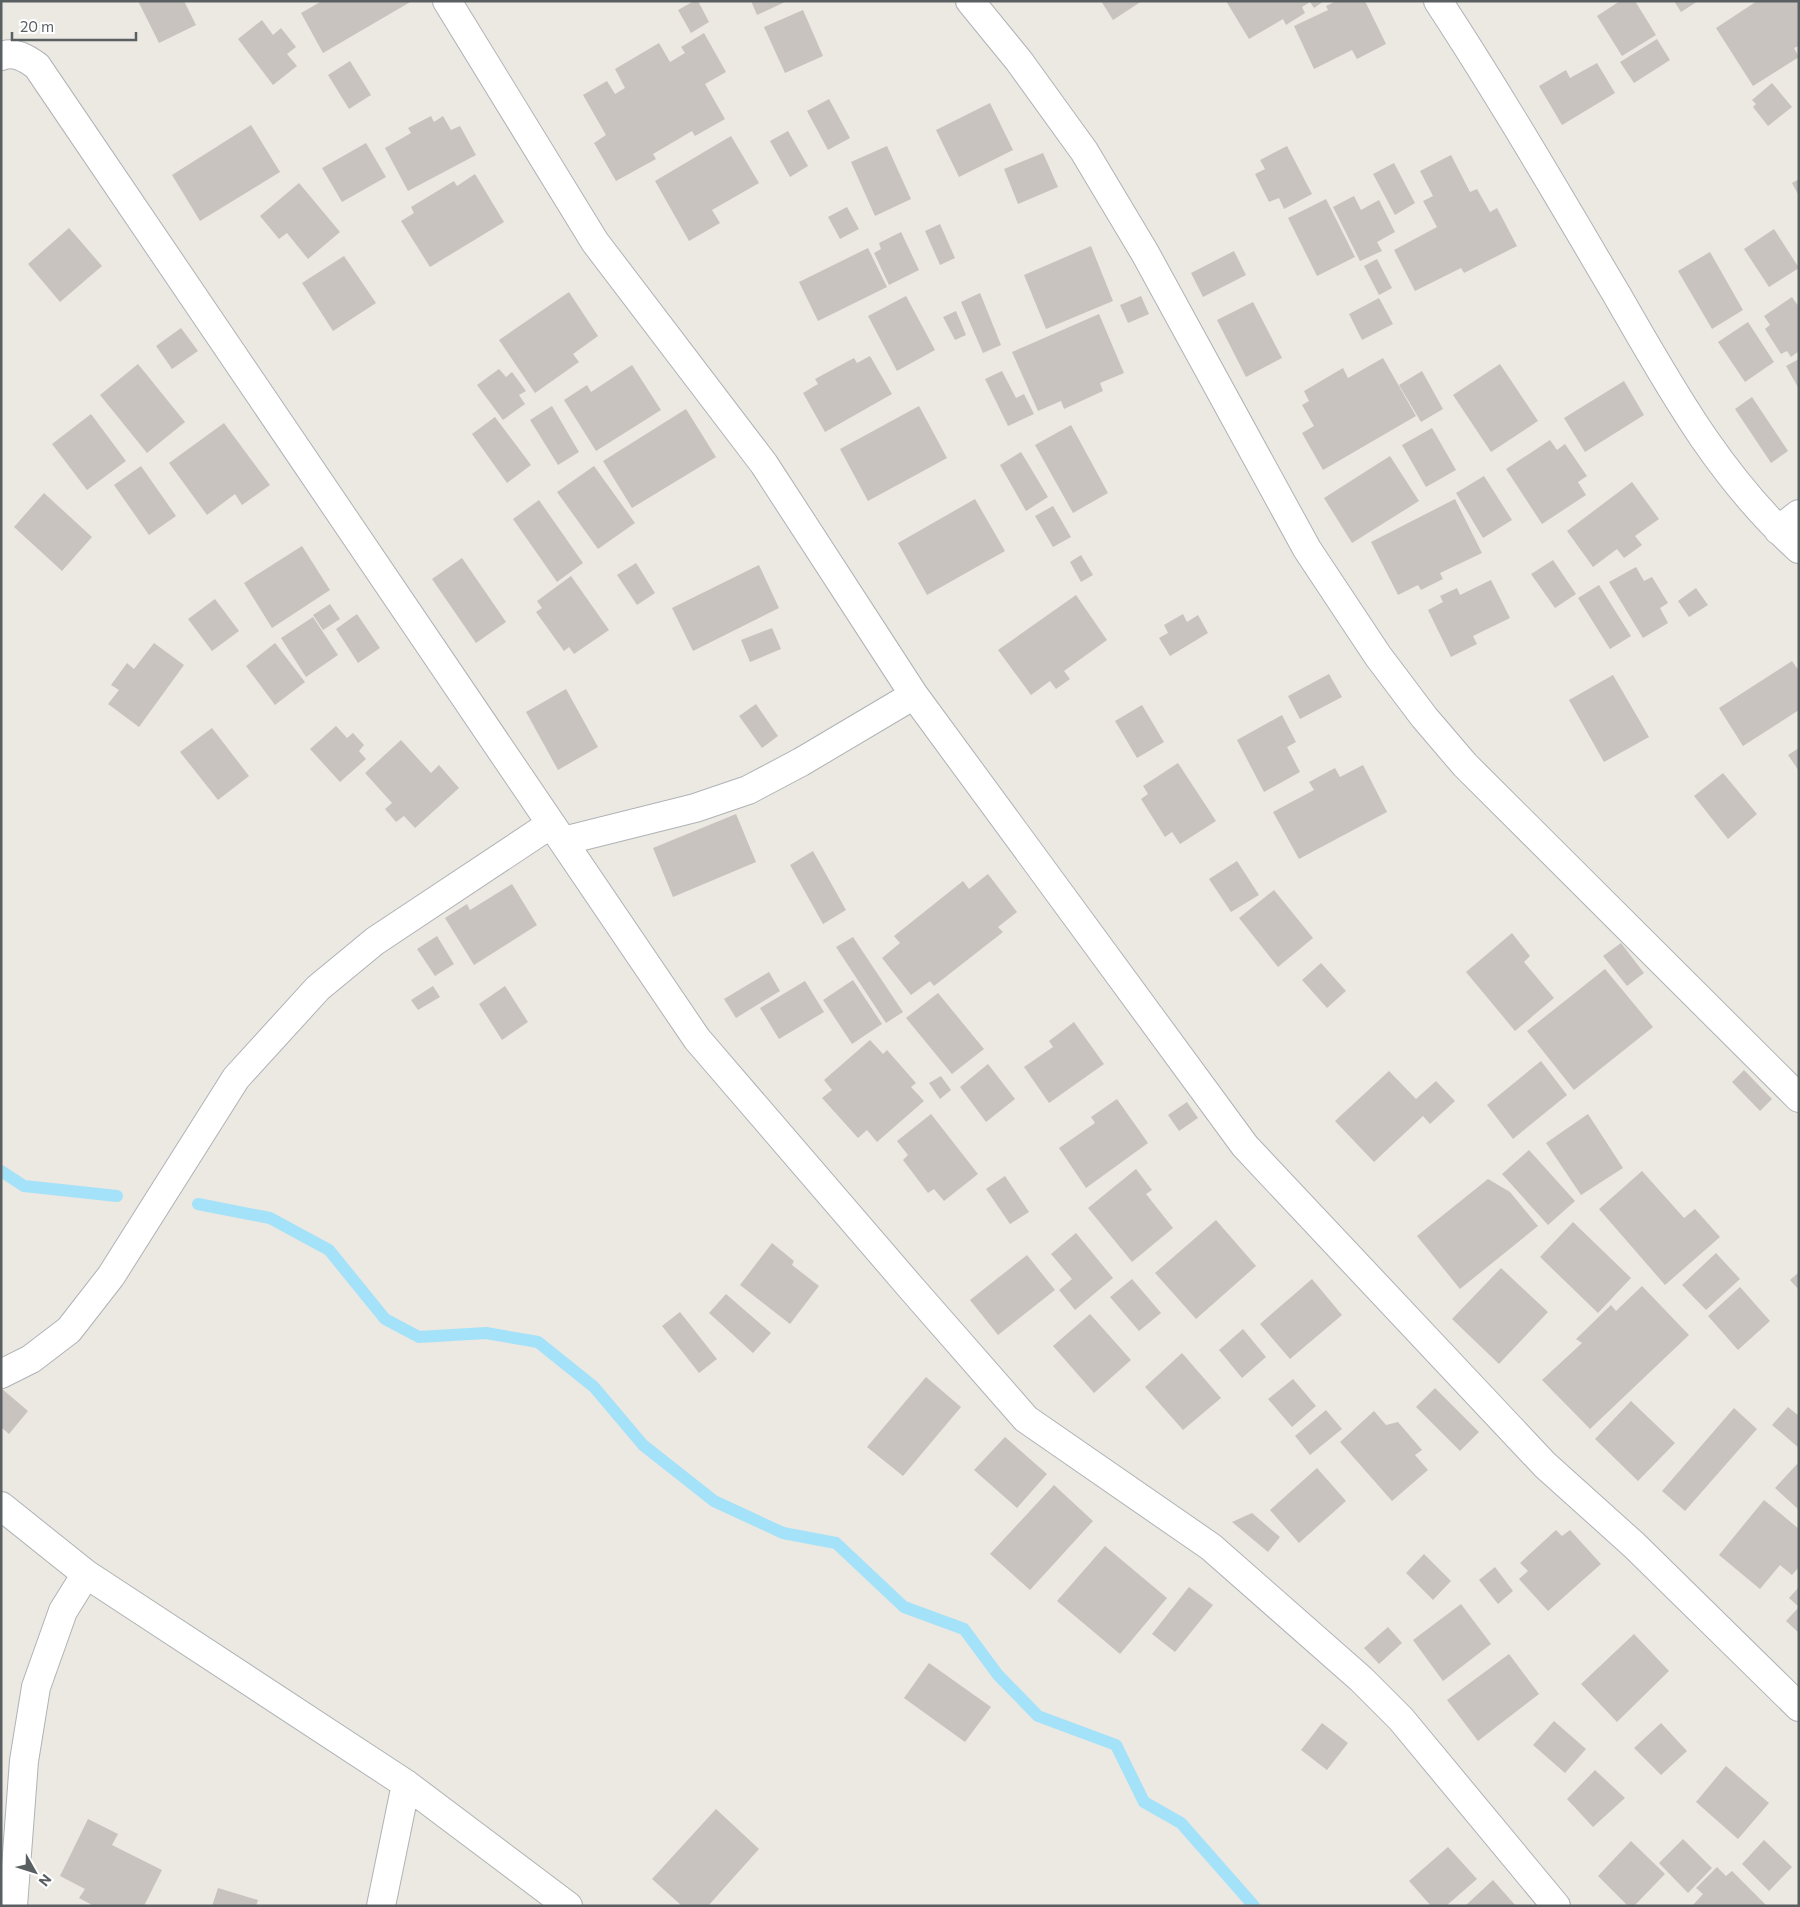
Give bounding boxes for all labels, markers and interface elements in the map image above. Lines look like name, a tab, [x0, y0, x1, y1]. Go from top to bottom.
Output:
scale bar	[12, 10, 136, 42]
text: 20 m	[20, 17, 54, 35]
north arrow	[10, 1847, 60, 1897]
text: N	[36, 1871, 55, 1890]

